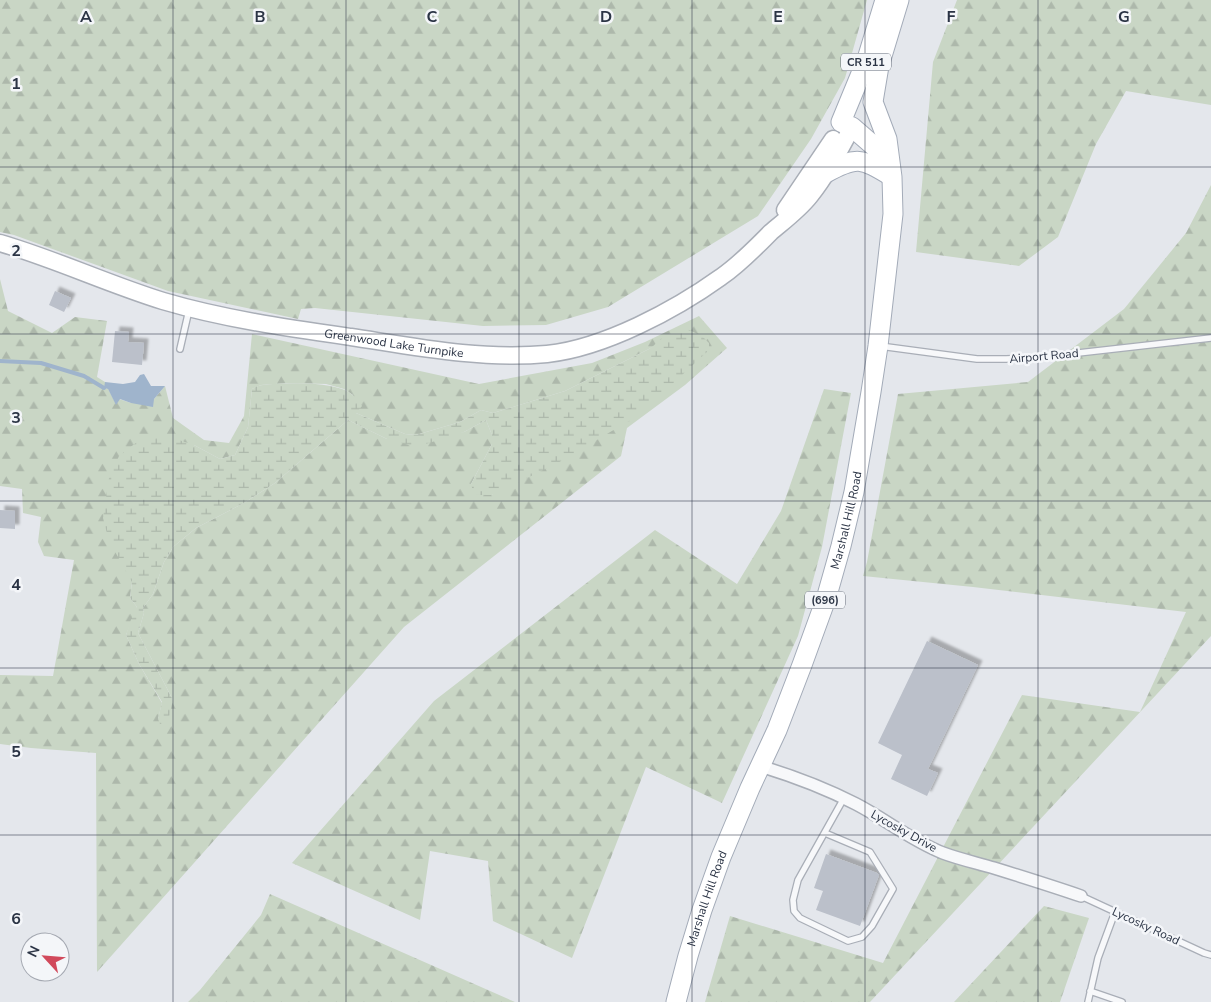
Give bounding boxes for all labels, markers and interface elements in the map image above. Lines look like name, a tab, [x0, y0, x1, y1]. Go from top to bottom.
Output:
text: A	[80, 6, 92, 28]
text: B	[254, 6, 266, 28]
text: C	[427, 6, 438, 28]
text: D	[600, 6, 612, 28]
text: E	[773, 6, 783, 28]
text: F	[947, 6, 956, 28]
text: G	[1118, 6, 1130, 28]
road number: CR 511	[841, 54, 891, 70]
text: 1	[11, 73, 21, 95]
text: 2	[11, 240, 21, 262]
street label: Greenwood Lake Turnpike	[323, 325, 464, 361]
street label: Airport Road	[1009, 345, 1079, 367]
text: 3	[11, 407, 21, 429]
street label: Marshall Hill Road	[827, 470, 865, 571]
text: 4	[11, 574, 21, 596]
road number: (696)	[805, 592, 845, 608]
text: 5	[11, 741, 21, 763]
street label: Lycosky Drive	[868, 806, 940, 856]
street label: Marshall Hill Road	[683, 848, 731, 948]
street label: Lycosky Road	[1110, 903, 1182, 949]
text: 6	[11, 908, 21, 930]
north arrow	[20, 932, 70, 982]
text: N	[23, 943, 45, 960]

